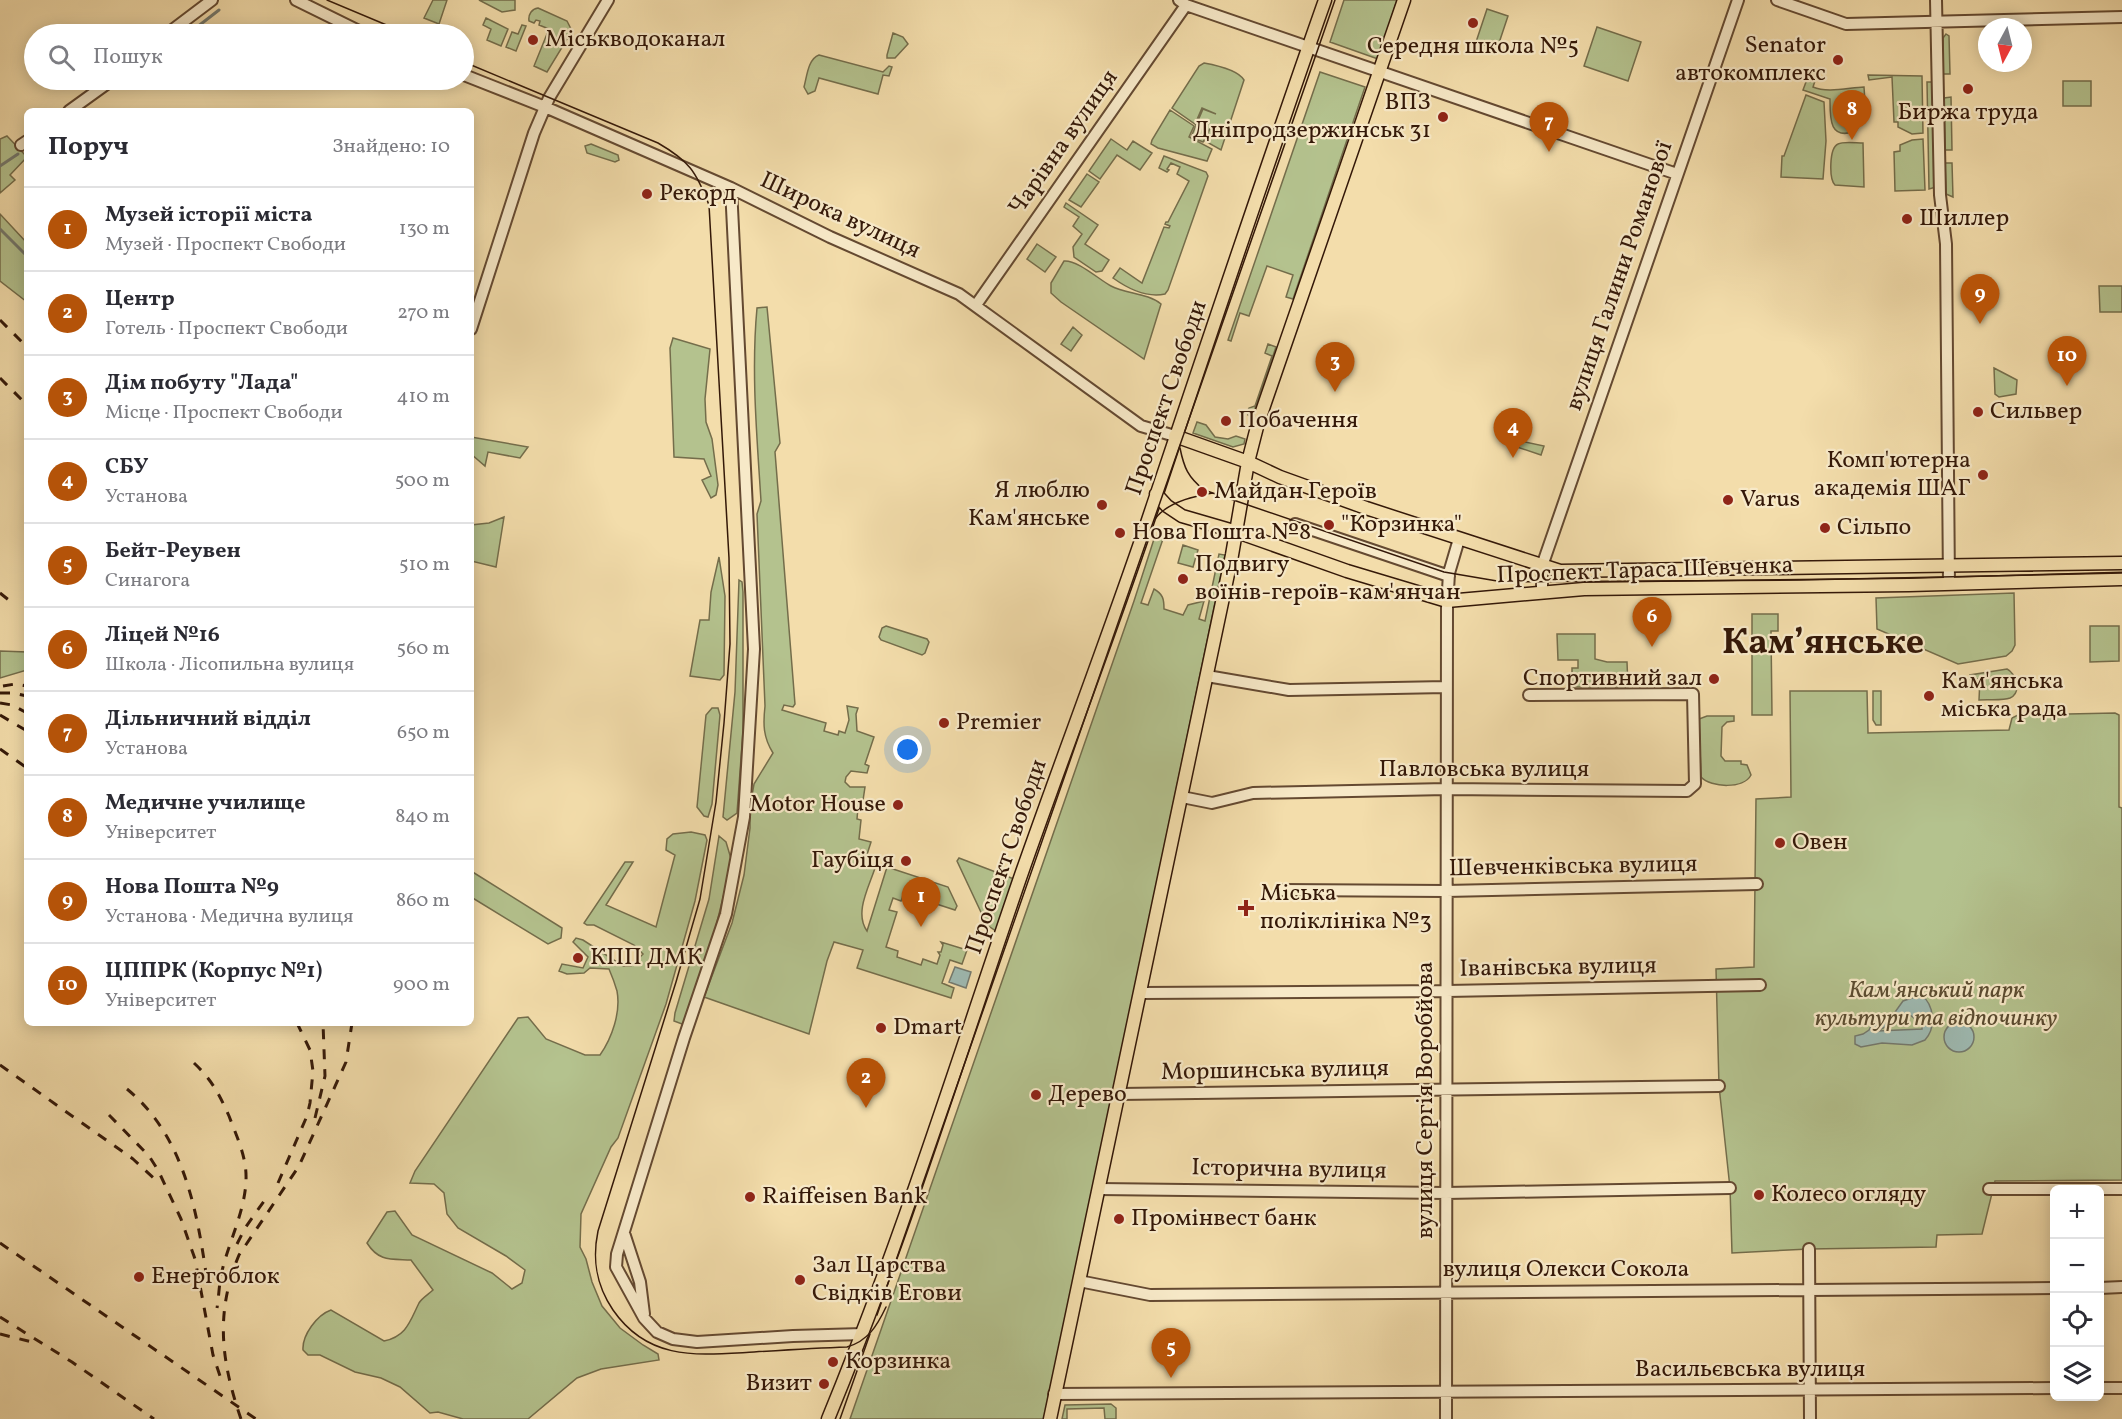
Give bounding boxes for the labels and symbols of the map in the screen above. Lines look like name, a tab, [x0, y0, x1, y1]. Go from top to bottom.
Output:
marker: Середня школа №5	[1466, 16, 1480, 30]
north arrow	[1978, 18, 2032, 72]
place label: Міськводоканал	[545, 23, 725, 57]
place label: Senator автокомплекс	[1675, 29, 1826, 91]
place label: Середня школа №5	[1367, 30, 1579, 64]
marker: Міськводоканал	[526, 33, 540, 47]
marker: Senator автокомплекс	[1831, 53, 1845, 67]
street label: Чарівна вулиця	[1001, 63, 1127, 223]
marker: Биржа труда	[1961, 82, 1975, 96]
place label: ВПЗ Дніпродзержинськ 31	[1193, 86, 1431, 148]
pin: 8	[1832, 90, 1872, 140]
place label: Биржа труда	[1897, 96, 2039, 130]
pin: 7	[1530, 102, 1568, 152]
marker: ВПЗ Дніпродзержинськ 31	[1436, 110, 1450, 124]
street label: вулиця Галини Романової	[1558, 137, 1682, 415]
street label: Широка вулиця	[754, 164, 926, 268]
place label: Рекорд	[659, 177, 737, 211]
marker: Рекорд	[640, 187, 654, 201]
place label: Шиллер	[1919, 202, 2009, 236]
marker: Шиллер	[1900, 212, 1914, 226]
pin: 9	[1960, 274, 2000, 324]
street label: Проспект Свободи	[1118, 296, 1216, 500]
pin: 10	[2048, 336, 2086, 386]
pin: 3	[1316, 342, 1354, 392]
place label: Сильвер	[1990, 395, 2082, 429]
place label: Побачення	[1238, 404, 1358, 438]
marker: Сильвер	[1971, 405, 1985, 419]
pin: 4	[1494, 408, 1532, 458]
marker: Побачення	[1219, 414, 1233, 428]
place label: Комп'ютерна академія ШАГ	[1814, 444, 1971, 506]
marker: Комп'ютерна академія ШАГ	[1976, 468, 1990, 482]
place label: Я люблю Кам'янське	[968, 474, 1090, 536]
place label: Майдан Героїв	[1214, 475, 1377, 509]
place label: Varus	[1740, 483, 1800, 517]
marker: Майдан Героїв	[1195, 485, 1209, 499]
marker: Varus	[1721, 493, 1735, 507]
marker: Я люблю Кам'янське	[1095, 498, 1109, 512]
place label: "Корзинка"	[1341, 508, 1462, 542]
place label: Сільпо	[1837, 511, 1911, 545]
place label: Нова Пошта №8	[1132, 516, 1311, 550]
marker: "Корзинка"	[1322, 518, 1336, 532]
marker: Сільпо	[1818, 521, 1832, 535]
marker: Нова Пошта №8	[1113, 526, 1127, 540]
place label: Подвигу воїнів-героїв-кам'янчан	[1195, 548, 1461, 610]
street label: Проспект Тараса Шевченка	[1496, 549, 1794, 593]
marker: Подвигу воїнів-героїв-кам'янчан	[1176, 572, 1190, 586]
pin: 6	[1632, 598, 1672, 647]
district label: Кам’янське	[1722, 619, 1924, 669]
place label: Спортивний зал	[1523, 662, 1702, 696]
place label: Кам'янська міська рада	[1941, 665, 2068, 727]
marker: Спортивний зал	[1707, 672, 1721, 686]
marker: Кам'янська міська рада	[1922, 689, 1936, 703]
place label: Premier	[956, 706, 1041, 740]
marker: Premier	[937, 716, 951, 730]
your location	[893, 735, 922, 764]
street label: Павловська вулиця	[1379, 753, 1589, 787]
street label: Проспект Свободи	[958, 755, 1056, 959]
place label: Motor House	[750, 788, 886, 822]
marker: Motor House	[891, 798, 905, 812]
place label: Овен	[1792, 826, 1848, 860]
marker: Овен	[1773, 836, 1787, 850]
place label: Гаубіця	[811, 844, 894, 878]
street label: Шевченківська вулиця	[1448, 848, 1698, 886]
marker: Гаубіця	[899, 854, 913, 868]
place label: Міська поліклініка №3	[1260, 877, 1432, 939]
pin: 1	[902, 878, 940, 927]
marker: Міська поліклініка №3	[1237, 899, 1255, 917]
place label: КПП ДМК	[590, 941, 703, 975]
street label: Іванівська вулиця	[1459, 949, 1657, 987]
marker: КПП ДМК	[571, 951, 585, 965]
street label: вулиця Сергія Воробйова	[1409, 961, 1443, 1239]
park label: Кам'янський парк культури та відпочинку	[1815, 974, 2057, 1036]
place label: Dmart	[893, 1011, 962, 1045]
marker: Dmart	[874, 1021, 888, 1035]
street label: Моршинська вулиця	[1161, 1052, 1389, 1090]
pin: 2	[846, 1058, 886, 1108]
place label: Дерево	[1048, 1078, 1127, 1112]
marker: Дерево	[1029, 1088, 1043, 1102]
street label: Історична вулиця	[1191, 1151, 1387, 1189]
place label: Колесо огляду	[1771, 1178, 1926, 1212]
place label: Raiffeisen Bank	[762, 1180, 927, 1214]
marker: Колесо огляду	[1752, 1188, 1766, 1202]
marker: Raiffeisen Bank	[743, 1190, 757, 1204]
place label: Промінвест банк	[1131, 1202, 1317, 1236]
marker: Промінвест банк	[1112, 1212, 1126, 1226]
place label: Зал Царства Свiдкiв Егови	[812, 1249, 962, 1311]
street label: вулиця Олекси Сокола	[1443, 1253, 1689, 1287]
place label: Енергоблок	[151, 1260, 280, 1294]
marker: Енергоблок	[132, 1270, 146, 1284]
marker: Зал Царства Свiдкiв Егови	[793, 1273, 807, 1287]
pin: 5	[1152, 1328, 1190, 1378]
place label: Корзинка	[845, 1345, 951, 1379]
street label: Васильєвська вулиця	[1635, 1353, 1865, 1387]
marker: Корзинка	[826, 1355, 840, 1369]
place label: Визит	[746, 1367, 812, 1401]
marker: Визит	[817, 1377, 831, 1391]

